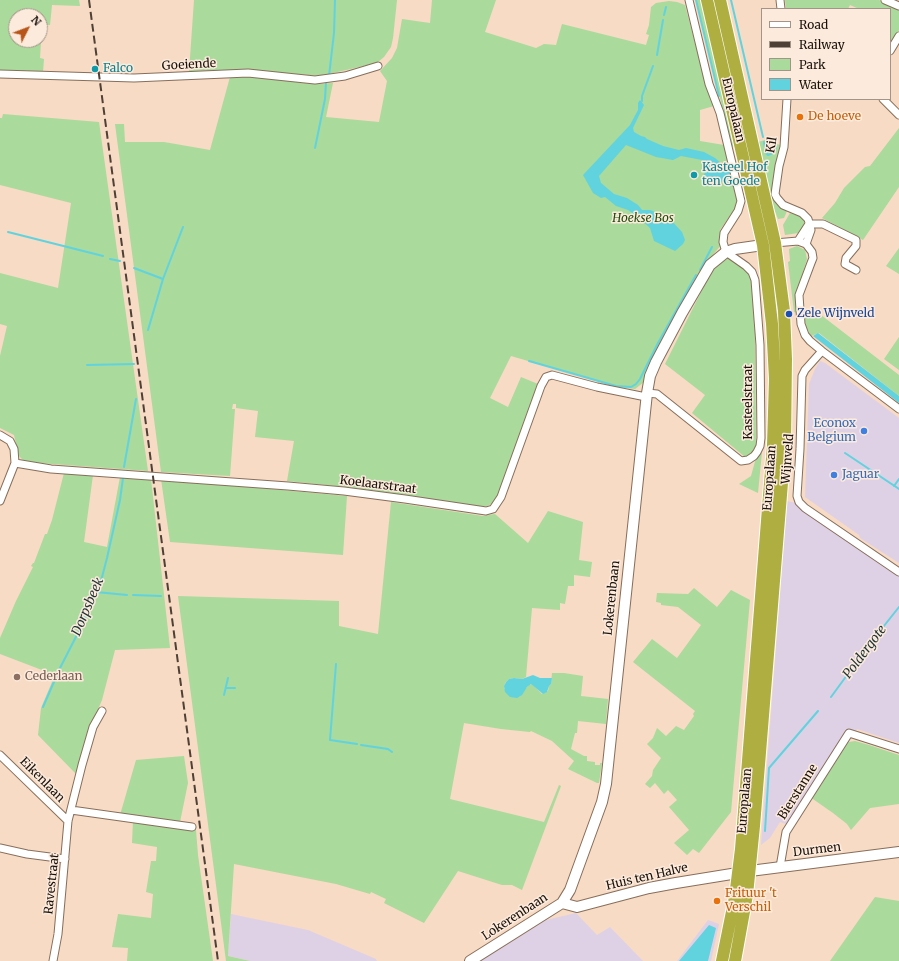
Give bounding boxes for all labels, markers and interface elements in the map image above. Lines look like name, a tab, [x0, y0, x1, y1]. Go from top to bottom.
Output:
north arrow	[8, 8, 48, 48]
legend	[761, 8, 891, 100]
text: N	[28, 13, 44, 29]
text: Road	[799, 17, 828, 32]
text: Railway	[799, 37, 845, 52]
street label: Goeiende	[162, 56, 216, 74]
text: Park	[799, 57, 826, 72]
place label: Falco	[103, 62, 133, 76]
marker: Falco	[90, 64, 100, 74]
street label: Europalaan	[719, 76, 747, 144]
text: Water	[799, 77, 833, 92]
place label: De hoeve	[808, 110, 861, 124]
marker: De hoeve	[795, 112, 805, 122]
street label: Kil	[764, 136, 780, 154]
place label: Kasteel Hof ten Goede	[702, 161, 768, 189]
marker: Kasteel Hof ten Goede	[689, 170, 699, 180]
park label: Hoekse Bos	[612, 212, 674, 226]
place label: Zele Wijnveld	[797, 307, 874, 321]
marker: Zele Wijnveld	[784, 309, 794, 319]
street label: Kasteelstraat	[742, 364, 756, 440]
place label: Econox Belgium	[807, 417, 856, 445]
marker: Econox Belgium	[859, 426, 869, 436]
street label: Wijnveld	[779, 433, 797, 485]
street label: Europalaan	[761, 445, 779, 511]
place label: Jaguar	[842, 468, 879, 482]
marker: Jaguar	[829, 470, 839, 480]
street label: Koelaarstraat	[339, 473, 417, 497]
street label: Lokerenbaan	[601, 560, 623, 636]
water label: Dorpsbeek	[69, 576, 107, 638]
water label: Poldergote	[840, 622, 890, 682]
place label: Cederlaan	[25, 670, 82, 684]
marker: Cederlaan	[12, 672, 22, 682]
street label: Eikenlaan	[17, 755, 67, 805]
street label: Bierstanne	[775, 762, 821, 822]
street label: Europalaan	[735, 768, 755, 834]
street label: Durmen	[792, 840, 842, 860]
street label: Ravestraat	[42, 853, 62, 915]
street label: Huis ten Halve	[605, 861, 689, 893]
place label: Frituur 't Verschil	[725, 887, 777, 915]
street label: Lokerenbaan	[479, 890, 551, 944]
marker: Frituur 't Verschil	[712, 896, 722, 906]

